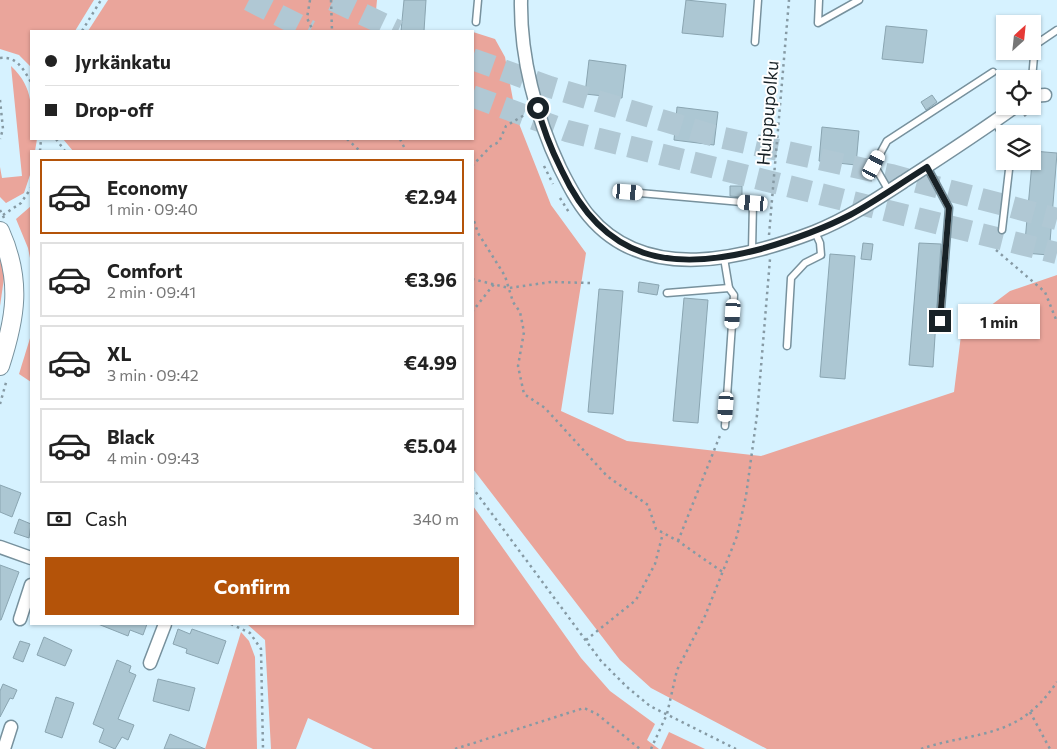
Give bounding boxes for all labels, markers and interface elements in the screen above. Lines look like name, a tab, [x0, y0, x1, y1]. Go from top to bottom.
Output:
north arrow	[996, 15, 1041, 60]
map controls	[996, 15, 1041, 170]
text: Jyrkänkatu	[75, 50, 171, 73]
street label: Huippupolku	[751, 60, 783, 166]
button: locate	[996, 70, 1041, 115]
route start	[527, 97, 549, 119]
text: Drop-off	[75, 98, 154, 121]
button: layers	[996, 125, 1041, 170]
car	[860, 148, 887, 182]
icon: car	[47, 174, 92, 219]
text: Economy	[107, 176, 188, 199]
car	[612, 183, 643, 201]
text: €2.94	[405, 185, 457, 208]
car	[737, 194, 768, 212]
text: 1 min · 09:40	[107, 199, 198, 218]
icon: car	[47, 257, 92, 302]
text: Comfort	[107, 259, 183, 282]
text: €3.96	[405, 268, 457, 291]
text: 2 min · 09:41	[107, 282, 196, 301]
car	[724, 299, 741, 329]
callout: 1 min	[958, 304, 1040, 338]
route end	[929, 310, 951, 332]
text: 1 min	[980, 312, 1018, 331]
icon: car	[47, 340, 92, 385]
text: XL	[107, 342, 132, 365]
text: €4.99	[404, 351, 457, 374]
text: 3 min · 09:42	[107, 365, 199, 384]
car	[717, 392, 734, 422]
icon: car	[47, 423, 92, 468]
text: Black	[107, 425, 155, 448]
text: €5.04	[404, 434, 457, 457]
text: 4 min · 09:43	[107, 448, 199, 467]
icon: cash	[45, 505, 73, 533]
text: Cash	[85, 507, 127, 530]
text: 340 m	[413, 509, 459, 528]
button: Confirm	[45, 557, 459, 615]

